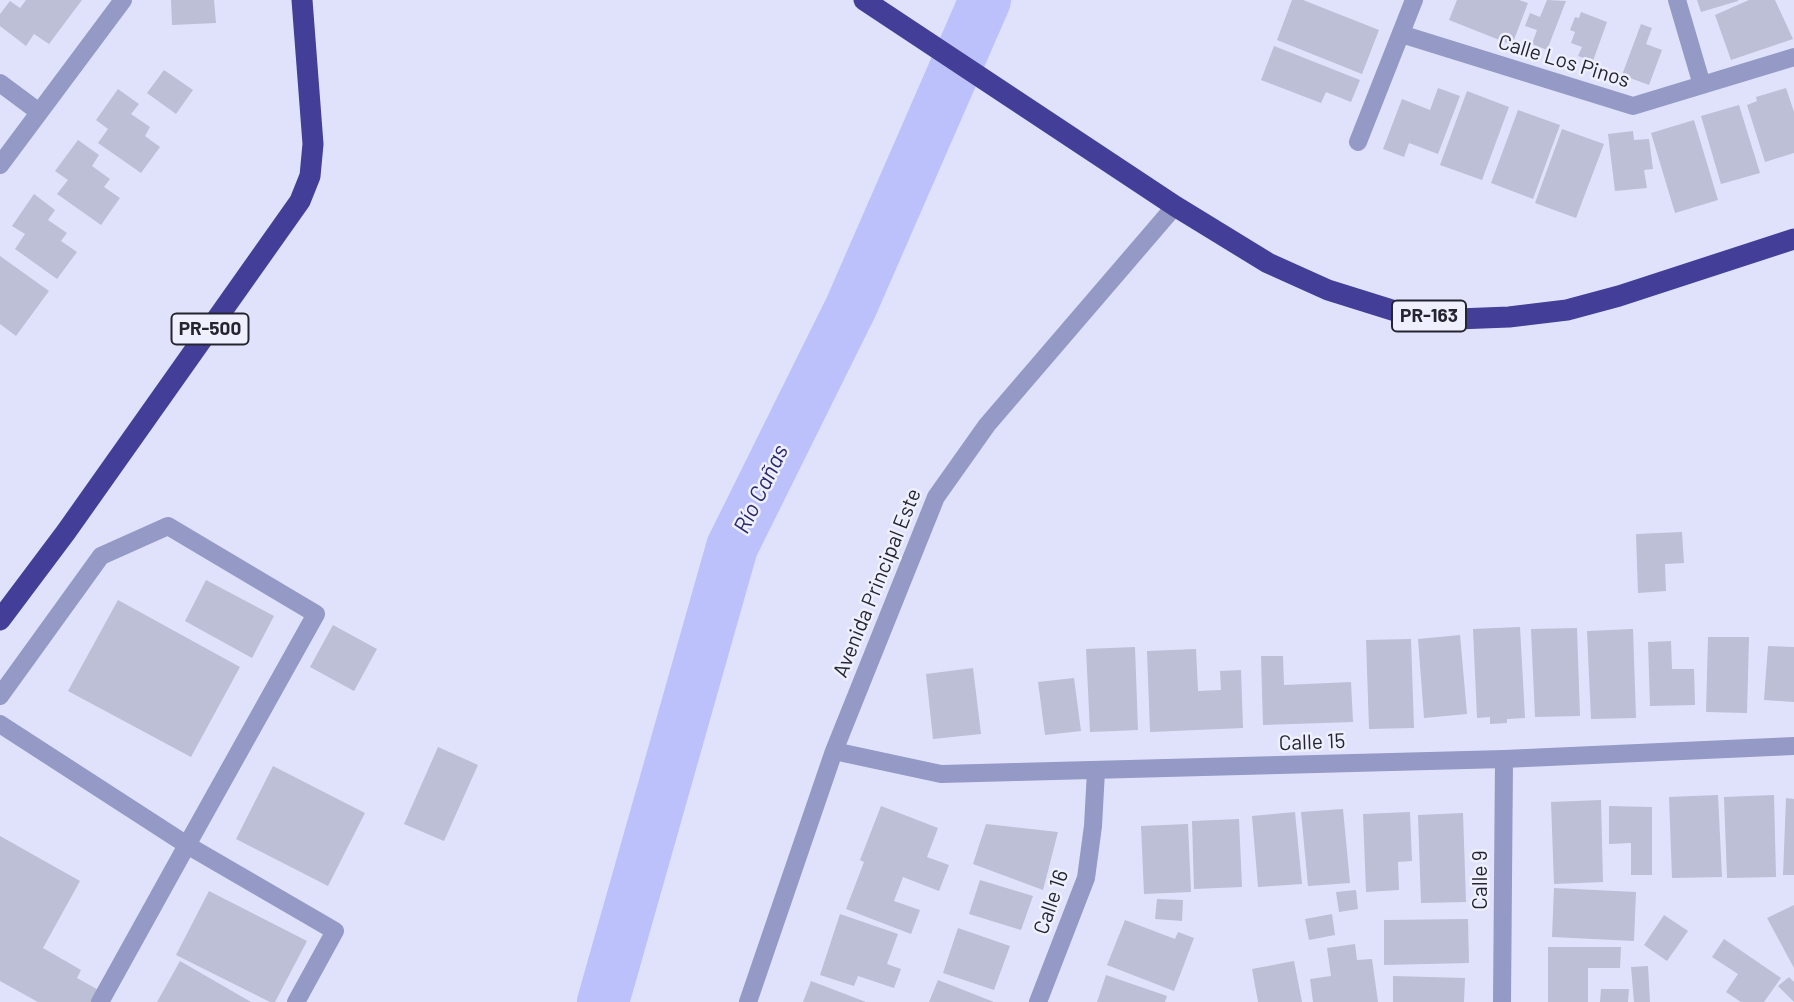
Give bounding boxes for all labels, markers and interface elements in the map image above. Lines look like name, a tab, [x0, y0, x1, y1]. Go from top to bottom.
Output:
street label: Calle Los Pinos	[1495, 29, 1633, 93]
road number: PR-163	[1392, 300, 1466, 332]
road number: PR-500	[172, 314, 248, 344]
water label: Río Cañas	[728, 440, 794, 538]
street label: Avenida Principal Este	[828, 485, 926, 681]
street label: Calle 15	[1278, 728, 1346, 756]
street label: Calle 9	[1467, 850, 1493, 910]
street label: Calle 16	[1028, 866, 1074, 938]

